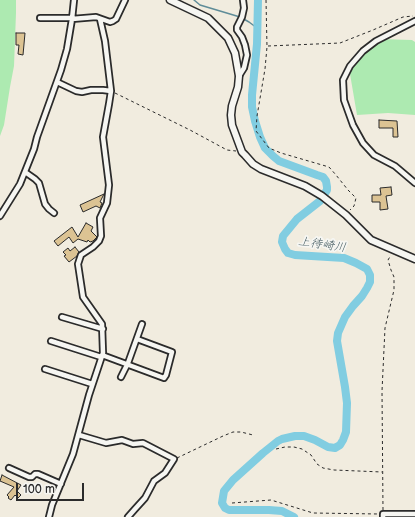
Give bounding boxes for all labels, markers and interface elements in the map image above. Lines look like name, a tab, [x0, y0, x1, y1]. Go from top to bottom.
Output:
water label: 上待崎川	[297, 235, 347, 255]
scale bar	[18, 475, 86, 501]
text: 100 m	[23, 482, 55, 497]

